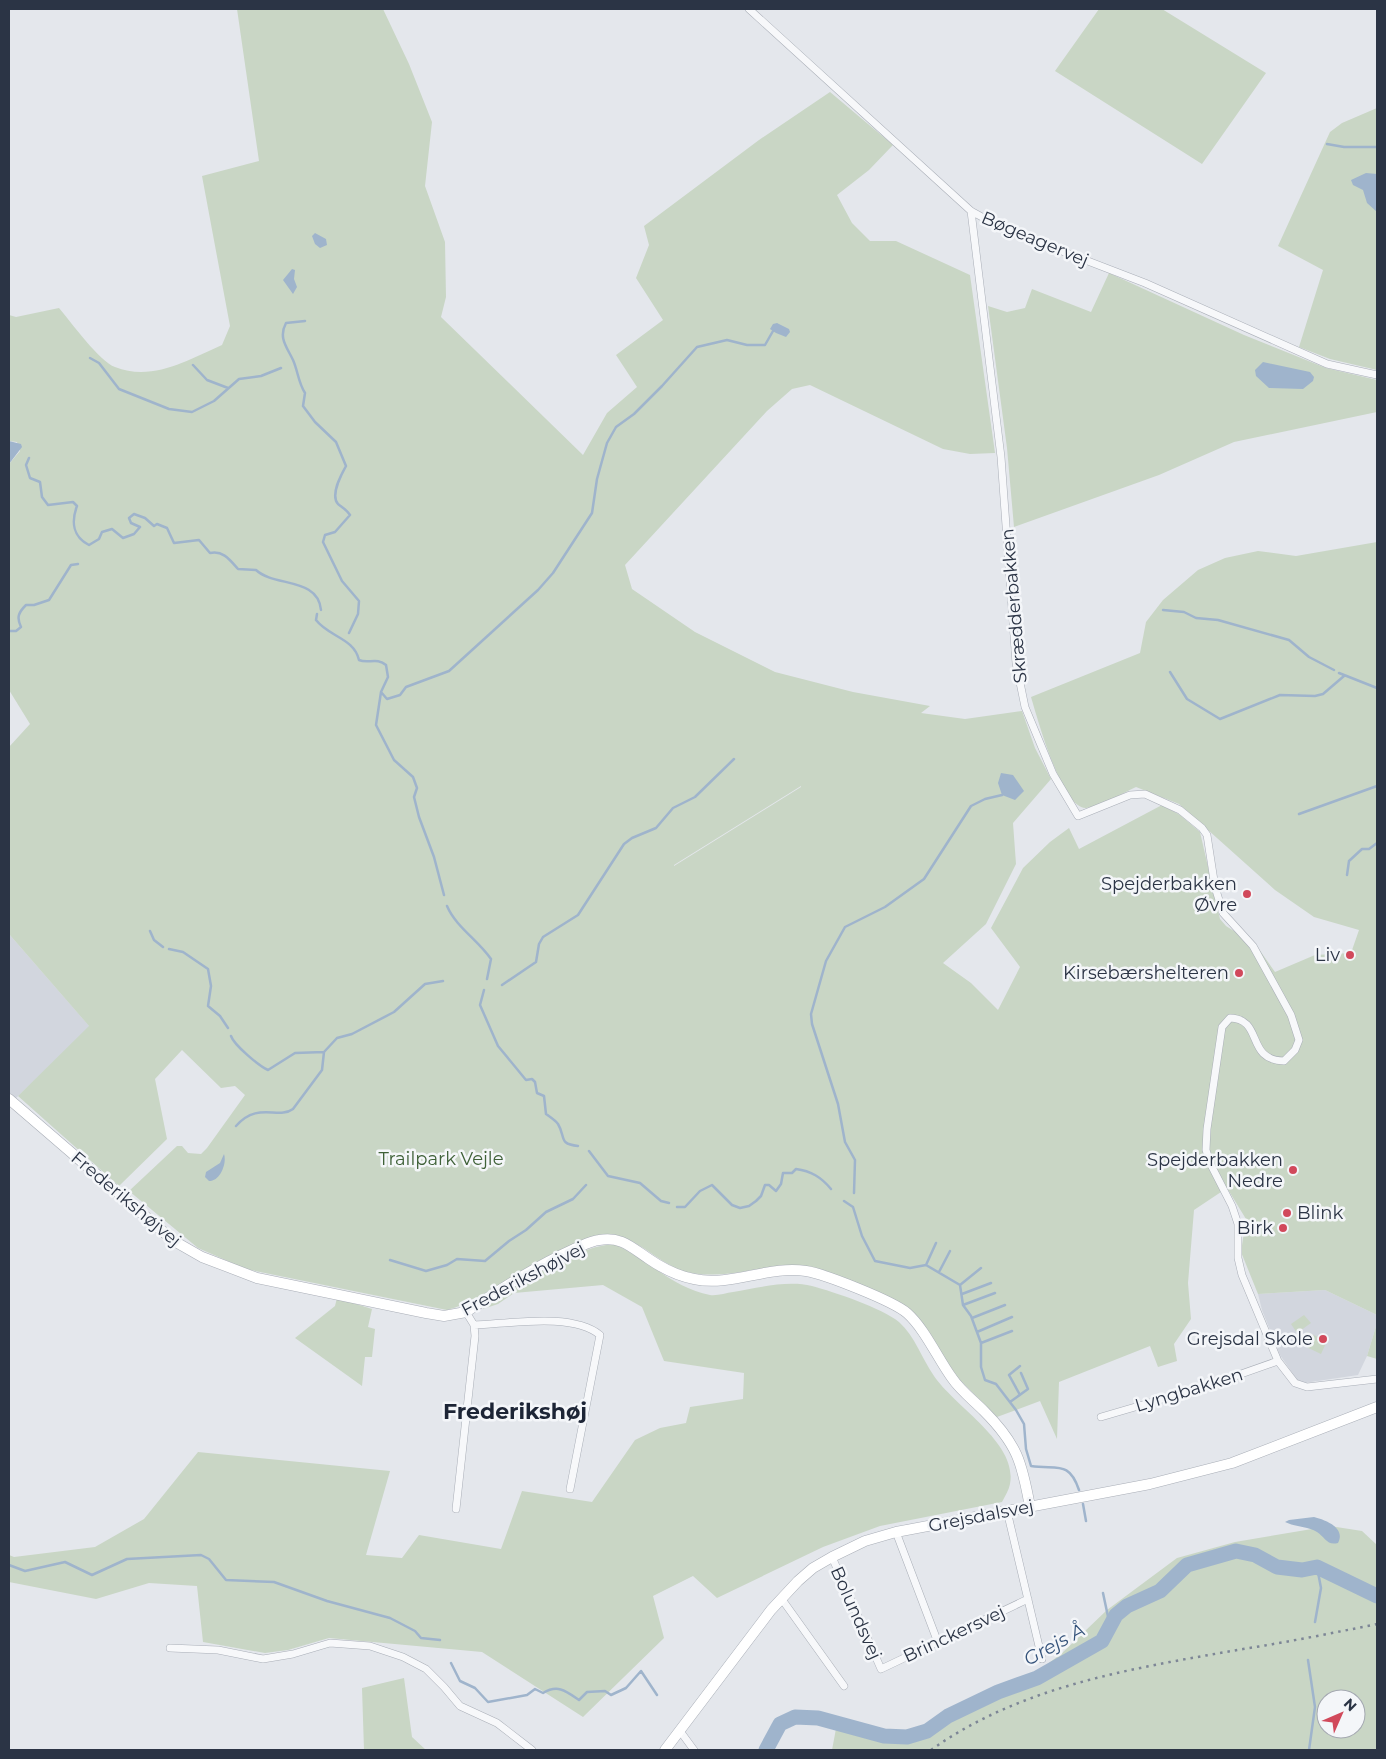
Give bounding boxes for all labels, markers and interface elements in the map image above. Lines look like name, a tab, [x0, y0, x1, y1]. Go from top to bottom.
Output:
street label: Bøgeagervej	[978, 207, 1092, 271]
street label: Skrædderbakken	[996, 528, 1032, 684]
place label: Spejderbakken Øvre	[1101, 873, 1237, 916]
marker: Spejderbakken Øvre	[1241, 888, 1253, 900]
place label: Liv	[1315, 944, 1340, 966]
marker: Liv	[1344, 949, 1356, 961]
place label: Kirsebærshelteren	[1063, 962, 1229, 984]
marker: Kirsebærshelteren	[1233, 967, 1245, 979]
street label: Frederikshøjvej	[67, 1147, 185, 1251]
park label: Trailpark Vejle	[378, 1148, 504, 1170]
place label: Spejderbakken Nedre	[1147, 1149, 1283, 1192]
marker: Spejderbakken Nedre	[1287, 1164, 1299, 1176]
place label: Blink	[1297, 1202, 1343, 1224]
marker: Blink	[1281, 1207, 1293, 1219]
place label: Birk	[1237, 1217, 1273, 1239]
marker: Birk	[1277, 1222, 1289, 1234]
street label: Frederikshøjvej	[457, 1237, 589, 1321]
place label: Grejsdal Skole	[1187, 1328, 1313, 1350]
marker: Grejsdal Skole	[1317, 1333, 1329, 1345]
street label: Lyngbakken	[1132, 1363, 1246, 1417]
district label: Frederikshøj	[443, 1398, 587, 1425]
street label: Grejsdalsvej	[926, 1495, 1036, 1537]
street label: Bolundsvej	[826, 1563, 886, 1663]
street label: Brinckersvej	[900, 1601, 1008, 1667]
water label: Grejs Å	[1020, 1618, 1089, 1671]
north arrow	[1316, 1689, 1366, 1739]
text: N	[1340, 1694, 1361, 1715]

